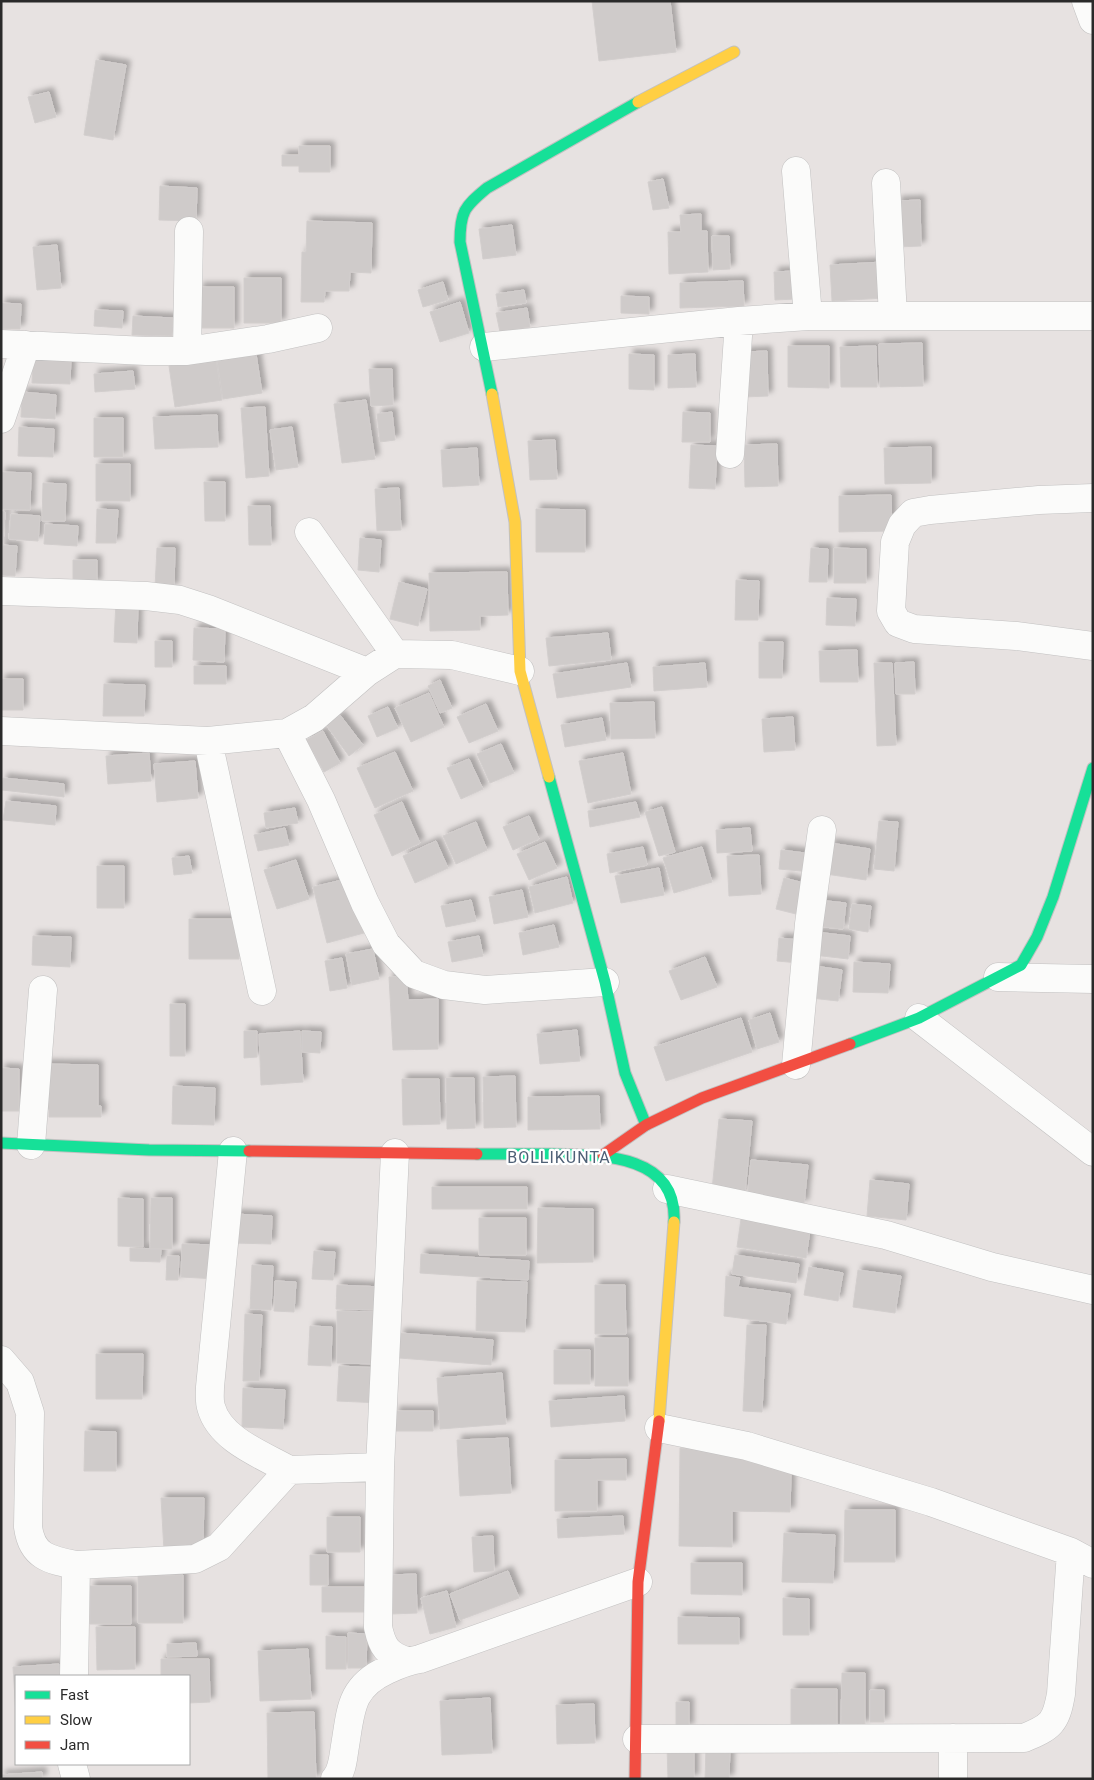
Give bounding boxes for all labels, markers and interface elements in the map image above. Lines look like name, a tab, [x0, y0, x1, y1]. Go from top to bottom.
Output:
district label: BOLLIKUNTA	[507, 1148, 611, 1167]
legend	[15, 1675, 190, 1765]
text: Fast	[60, 1686, 89, 1704]
text: Slow	[60, 1711, 92, 1729]
text: Jam	[60, 1736, 90, 1754]

